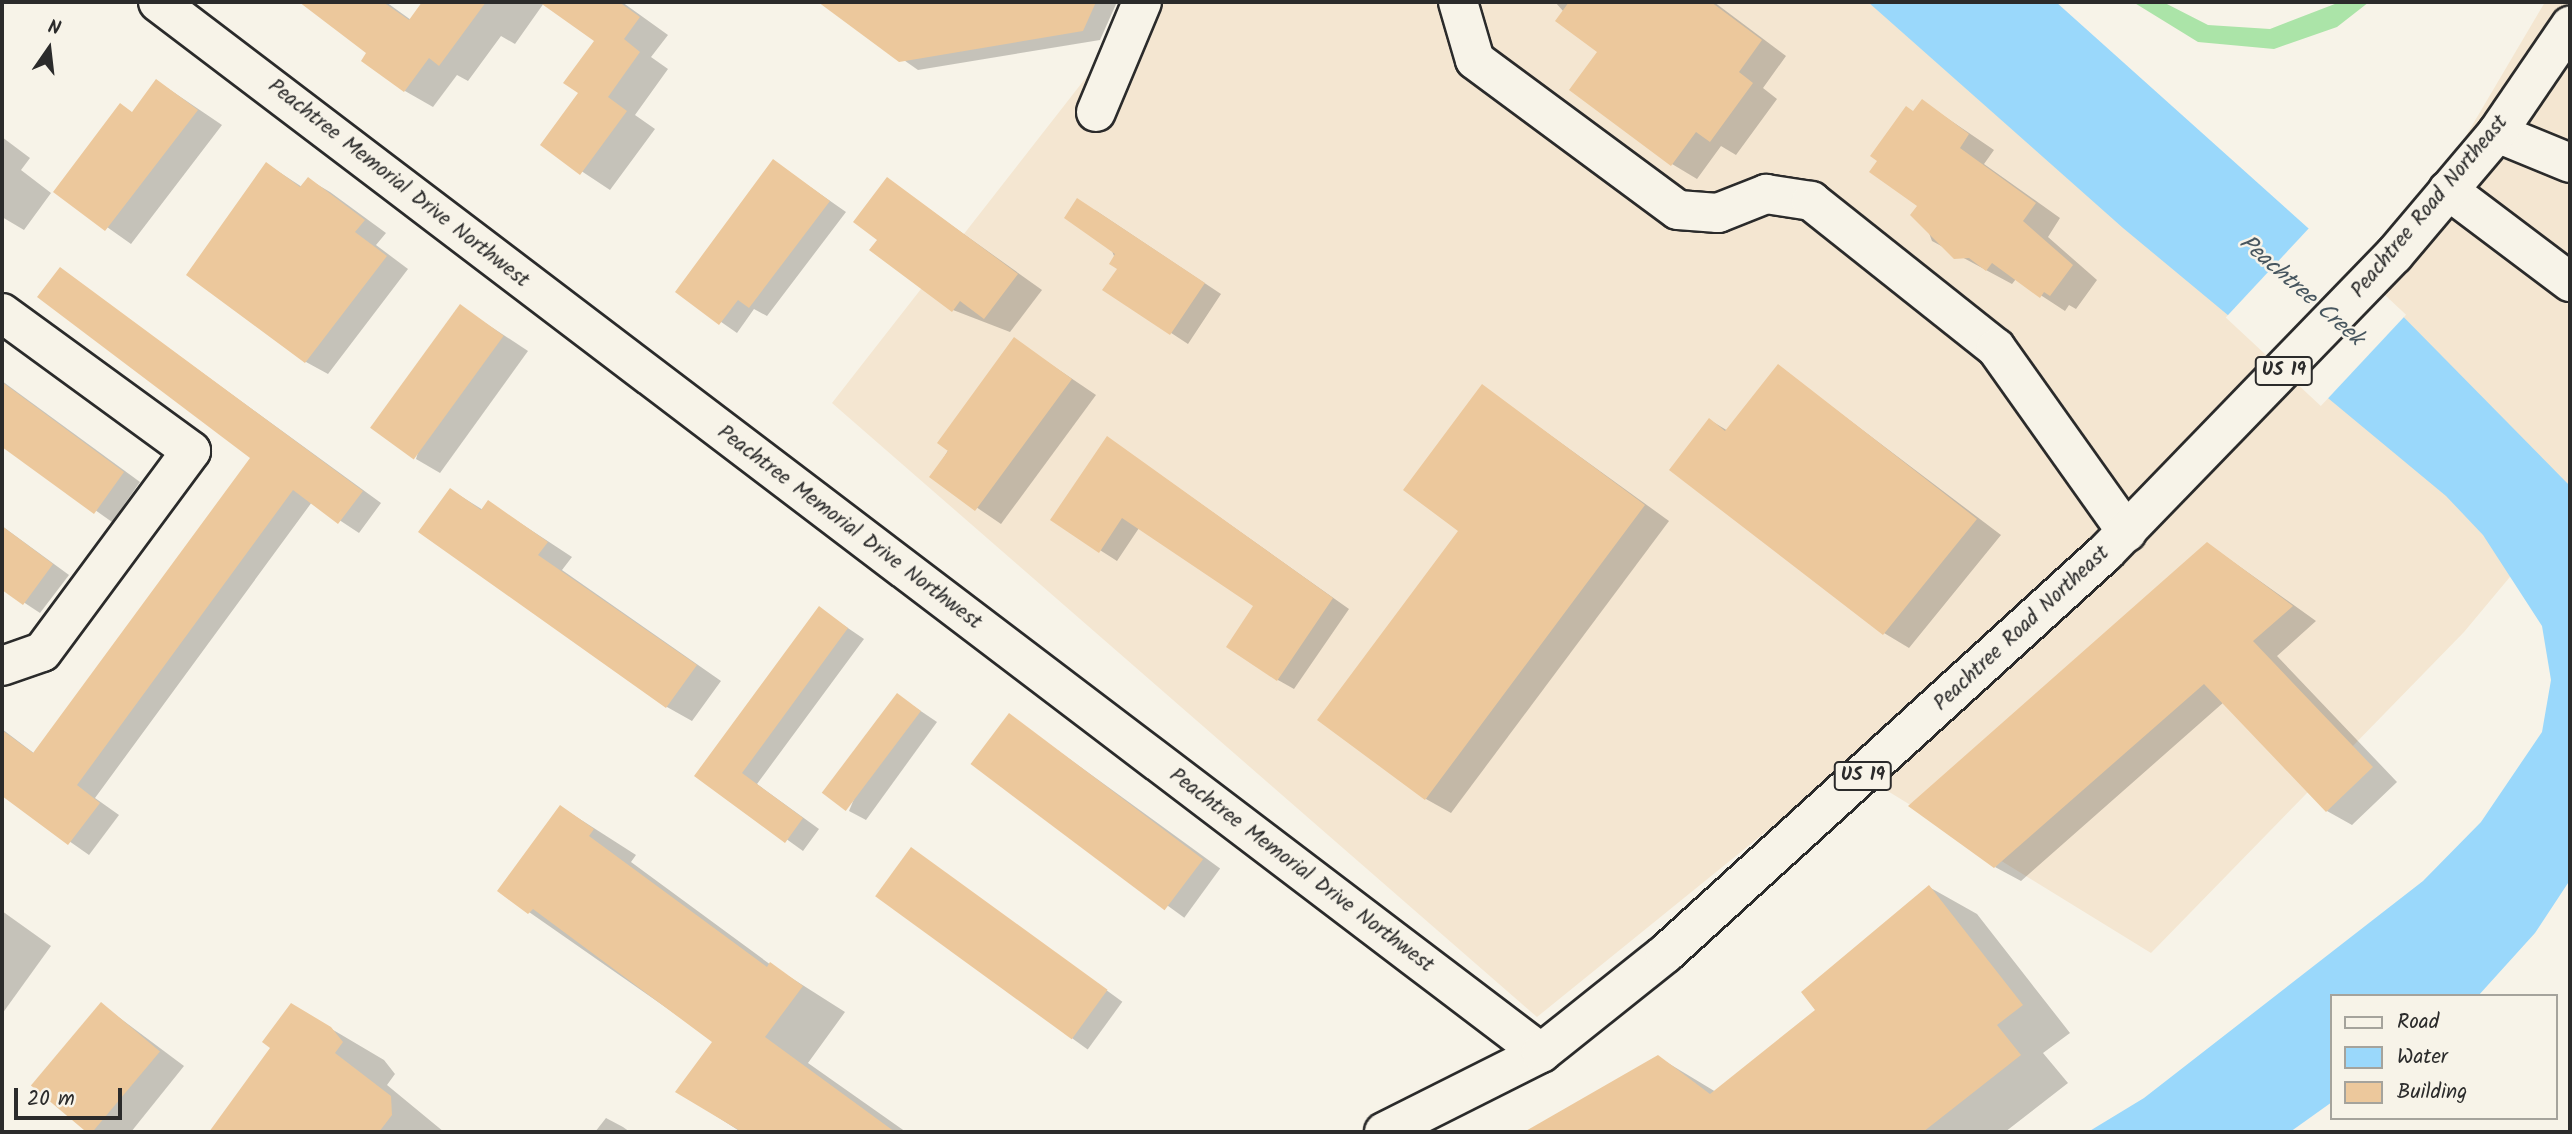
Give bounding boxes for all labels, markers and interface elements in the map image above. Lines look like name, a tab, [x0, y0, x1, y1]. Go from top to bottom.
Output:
text: N	[45, 13, 64, 45]
north arrow	[14, 14, 84, 84]
street label: Peachtree Memorial Drive Northwest	[262, 74, 534, 294]
street label: Peachtree Road Northeast	[2346, 111, 2514, 303]
water label: Peachtree Creek	[2233, 230, 2369, 352]
road number: US 19	[2254, 356, 2314, 386]
street label: Peachtree Memorial Drive Northwest	[712, 420, 986, 636]
street label: Peachtree Road Northeast	[1929, 541, 2115, 717]
road number: US 19	[1833, 761, 1893, 792]
street label: Peachtree Memorial Drive Northwest	[1164, 763, 1438, 979]
legend	[2330, 994, 2558, 1120]
text: Road	[2397, 1006, 2439, 1039]
text: Water	[2397, 1041, 2448, 1074]
scale bar	[18, 1074, 126, 1118]
text: Building	[2397, 1076, 2467, 1109]
text: 20 m	[27, 1083, 75, 1116]

